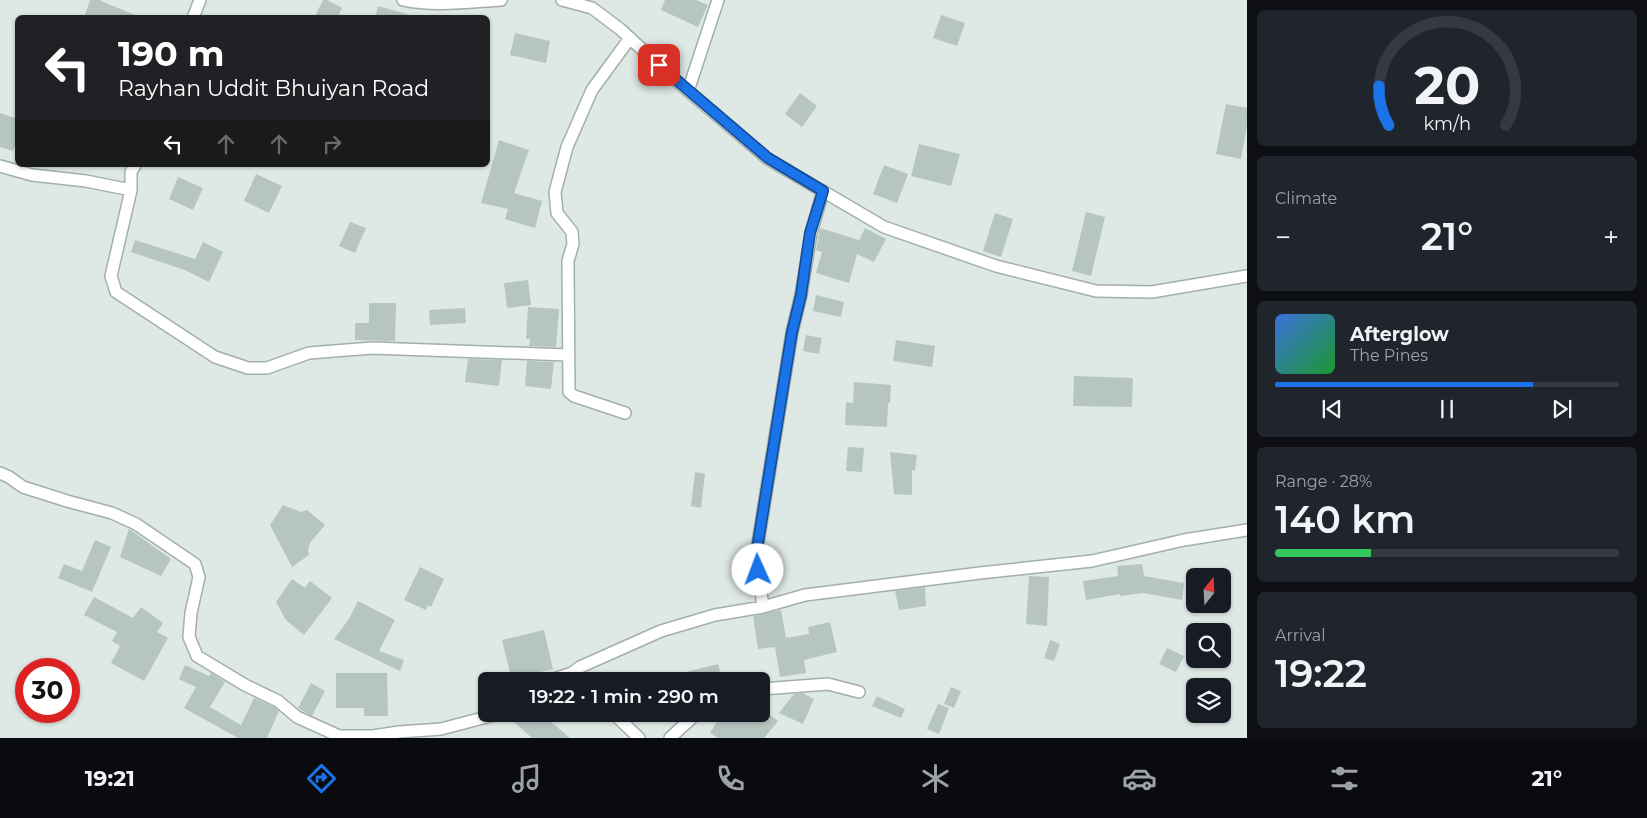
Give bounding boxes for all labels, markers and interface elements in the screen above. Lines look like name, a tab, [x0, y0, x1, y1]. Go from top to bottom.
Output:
text: 190 m	[118, 32, 224, 75]
icon: left	[35, 35, 100, 100]
pin	[638, 44, 680, 86]
icon: arrive	[645, 51, 673, 79]
text: 20	[1414, 54, 1480, 117]
text: Rayhan Uddit Bhuiyan Road	[118, 75, 429, 102]
text: km/h	[1423, 113, 1471, 134]
icon: left	[159, 130, 187, 158]
icon: ahead	[212, 130, 240, 158]
icon: ahead	[265, 130, 293, 158]
icon: right	[318, 130, 346, 158]
text: Climate	[1275, 189, 1337, 208]
text: 21°	[1421, 213, 1473, 260]
text: −	[1275, 220, 1291, 254]
text: +	[1603, 220, 1619, 254]
text: Afterglow	[1350, 323, 1449, 346]
text: The Pines	[1350, 346, 1428, 365]
icon: previous	[1318, 395, 1346, 423]
icon: pause	[1433, 395, 1461, 423]
icon: next	[1548, 395, 1576, 423]
text: Range · 28%	[1275, 472, 1372, 491]
text: 140 km	[1275, 496, 1415, 543]
position arrow	[731, 543, 783, 595]
north arrow	[1186, 568, 1231, 612]
map controls	[1186, 568, 1231, 723]
button: search	[1186, 623, 1231, 668]
text: Arrival	[1275, 626, 1325, 645]
text: 19:22	[1275, 650, 1367, 697]
speed limit sign: 30	[15, 658, 80, 723]
button: layers	[1186, 678, 1231, 723]
text: 19:22 · 1 min · 290 m	[529, 685, 719, 708]
icon: directions	[304, 761, 339, 796]
icon: music	[509, 761, 544, 796]
icon: phone	[713, 761, 748, 796]
icon: climate	[918, 761, 953, 796]
icon: car	[1122, 761, 1157, 796]
icon: filters	[1327, 761, 1362, 796]
text: 19:21	[85, 765, 135, 792]
text: 21°	[1531, 765, 1562, 792]

